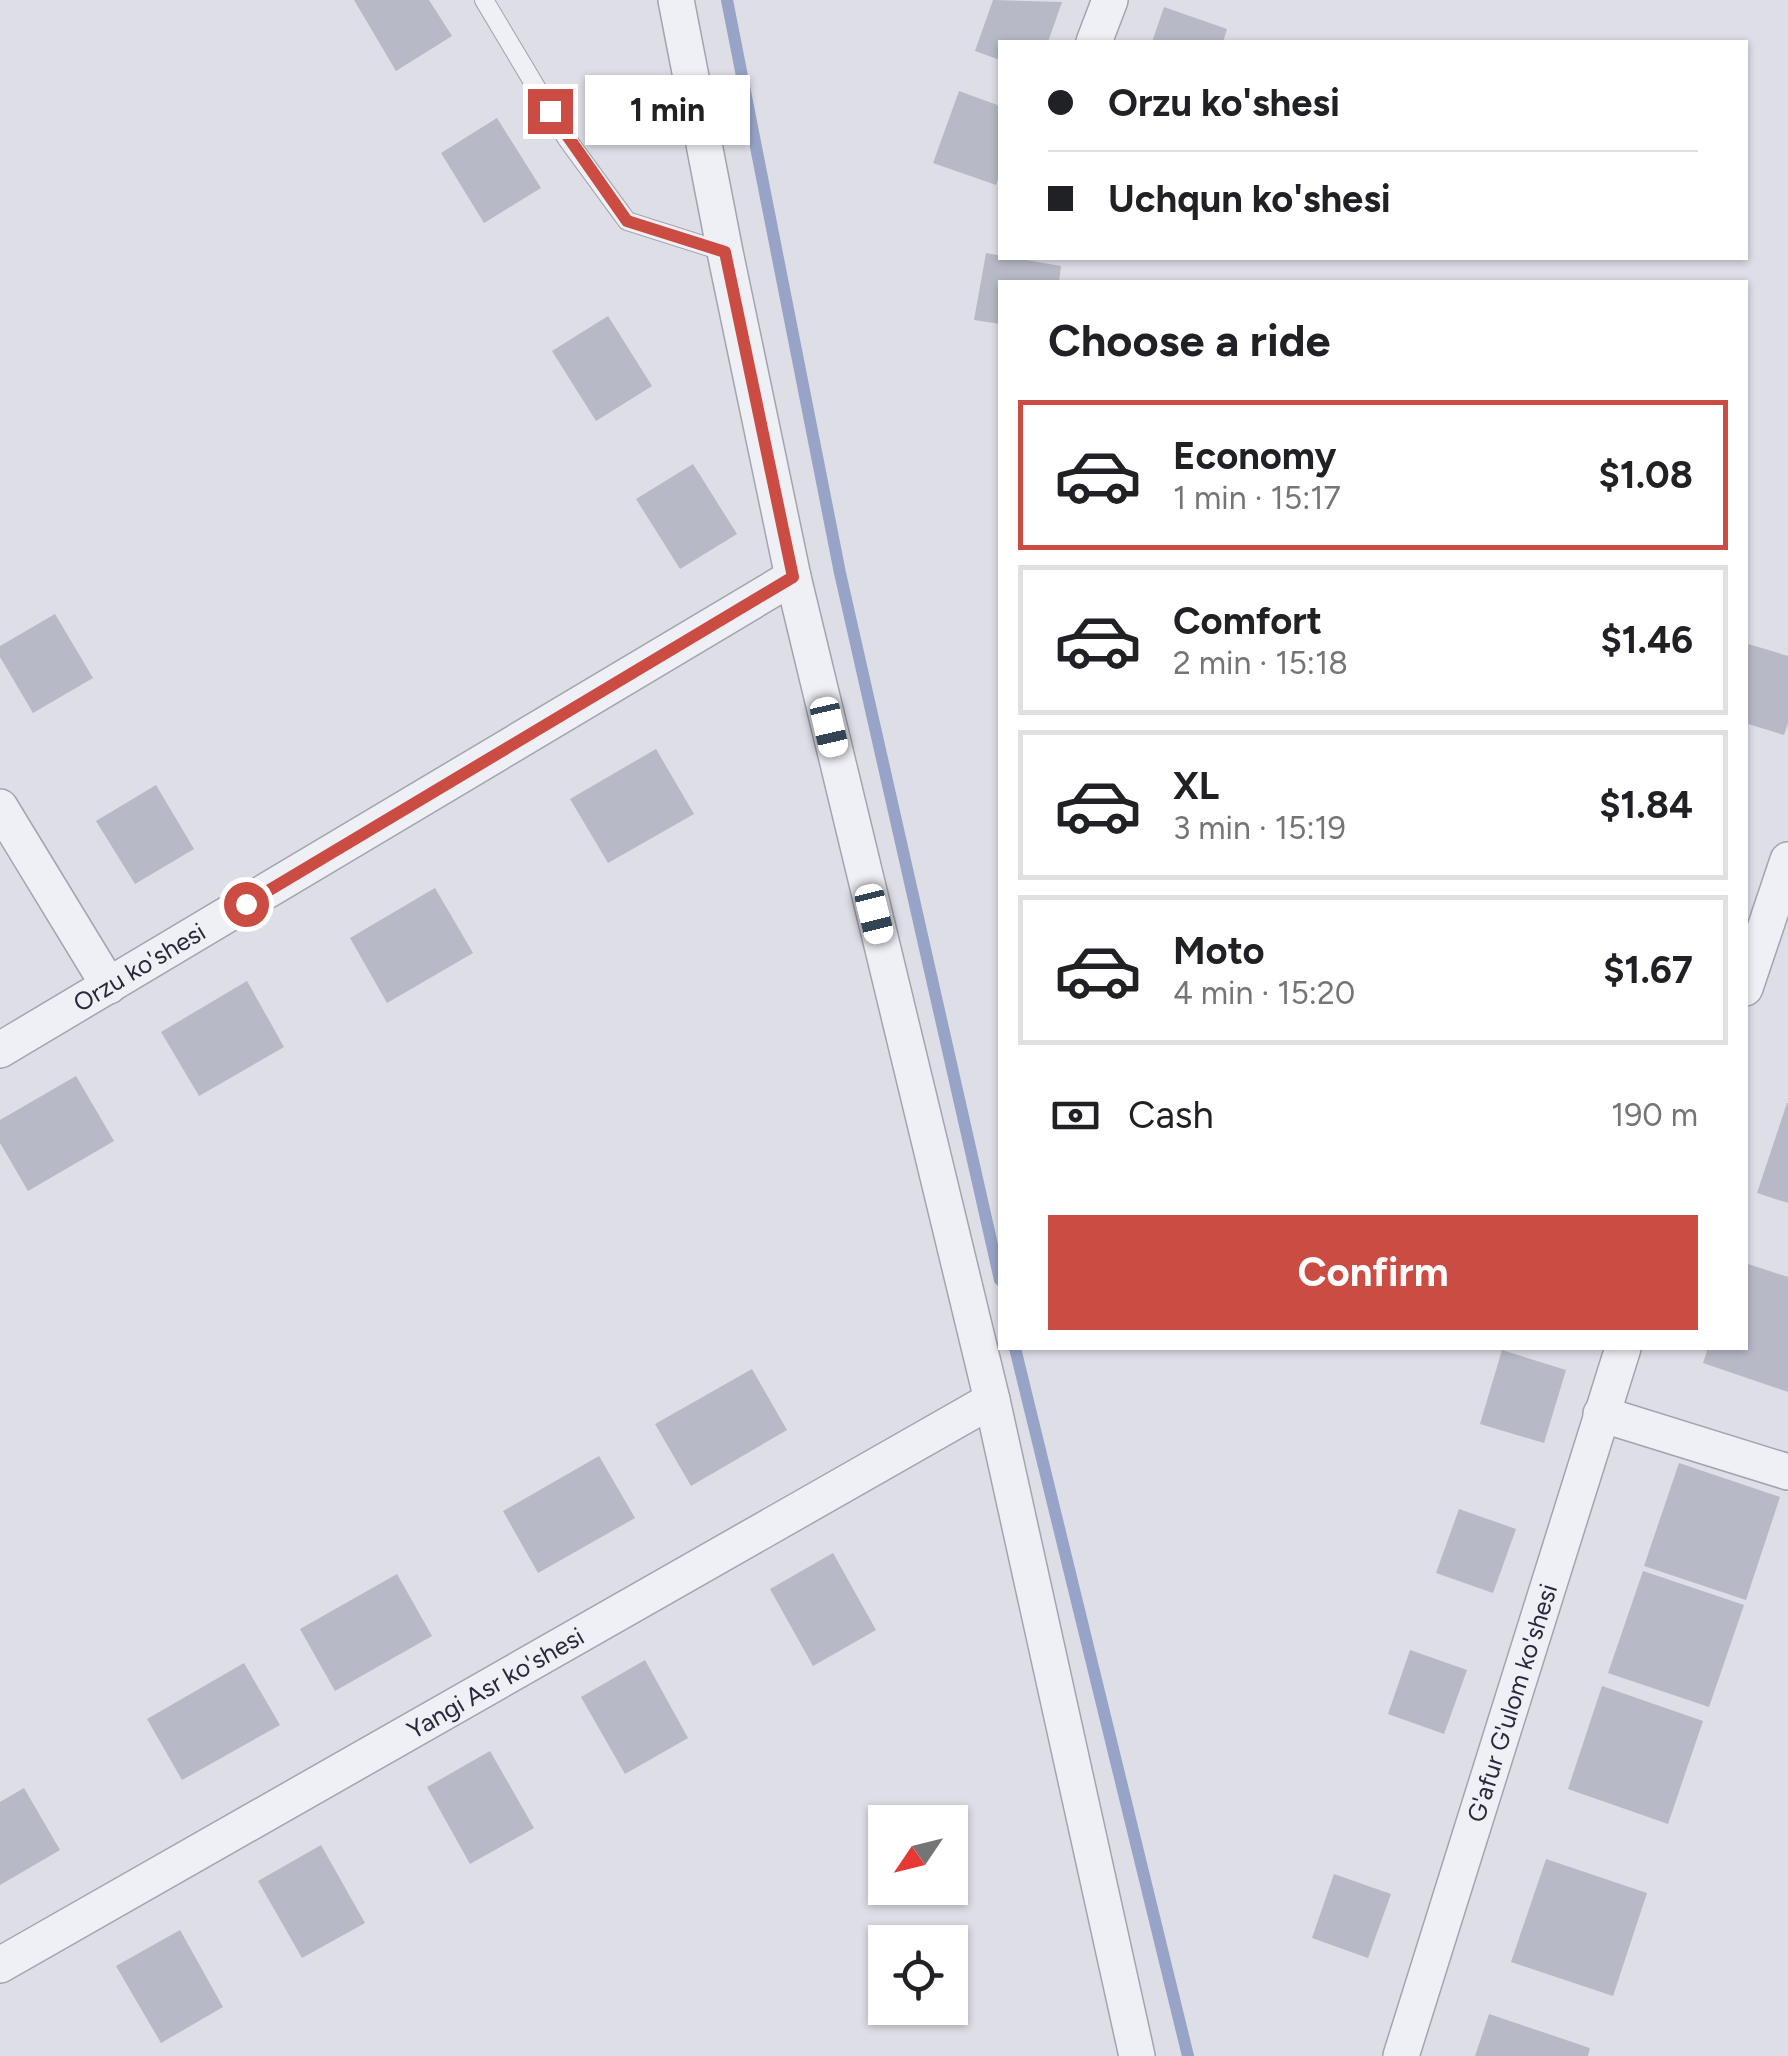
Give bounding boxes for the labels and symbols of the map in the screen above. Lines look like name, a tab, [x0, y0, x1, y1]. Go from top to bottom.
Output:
callout: 1 min	[585, 76, 750, 146]
route end	[528, 89, 573, 134]
car	[808, 694, 850, 760]
car	[852, 881, 896, 947]
route start	[224, 882, 269, 927]
street label: Orzu ko'shesi	[68, 916, 211, 1018]
street label: G'afur G'ulom ko'shesi	[1460, 1580, 1563, 1826]
street label: Yangi Asr ko'shesi	[402, 1621, 589, 1745]
north arrow	[868, 1805, 968, 1905]

